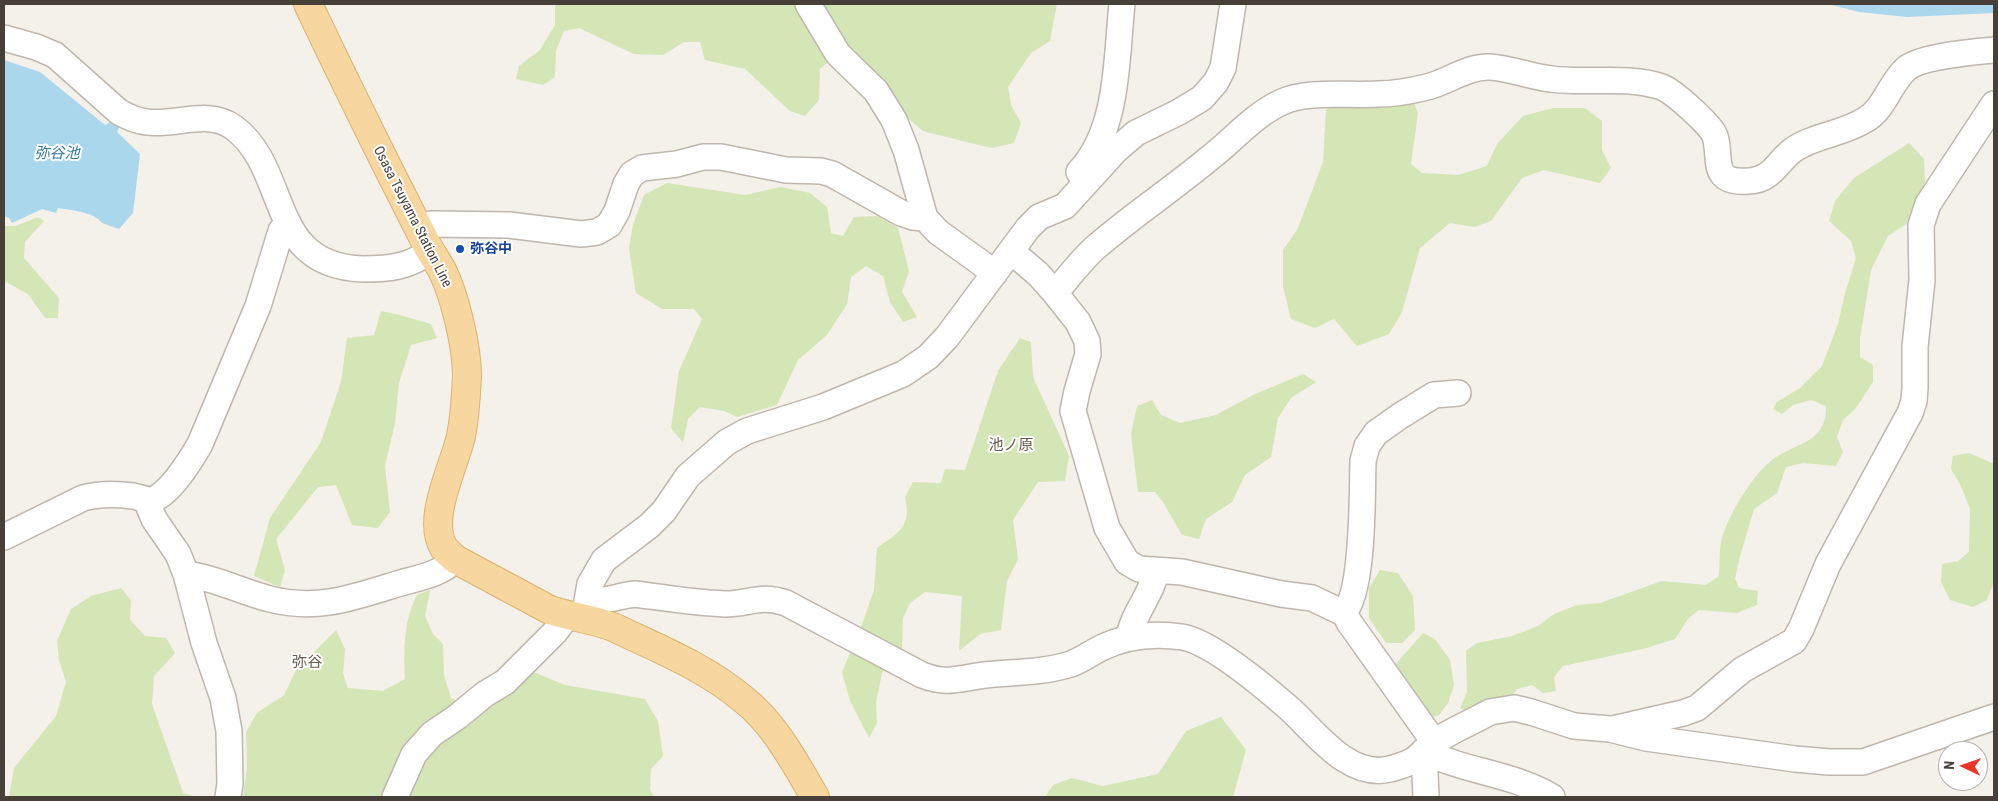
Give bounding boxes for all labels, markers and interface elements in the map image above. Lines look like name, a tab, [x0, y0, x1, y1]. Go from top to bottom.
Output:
street label: Osasa Tsuyama Station Line	[369, 144, 455, 290]
water label: 弥谷池	[35, 145, 79, 163]
place label: 弥谷中	[470, 241, 512, 257]
marker: 弥谷中	[454, 243, 466, 255]
district label: 池ノ原	[989, 437, 1033, 455]
district label: 弥谷	[292, 654, 322, 672]
north arrow	[1938, 741, 1988, 791]
text: N	[1941, 761, 1957, 770]

